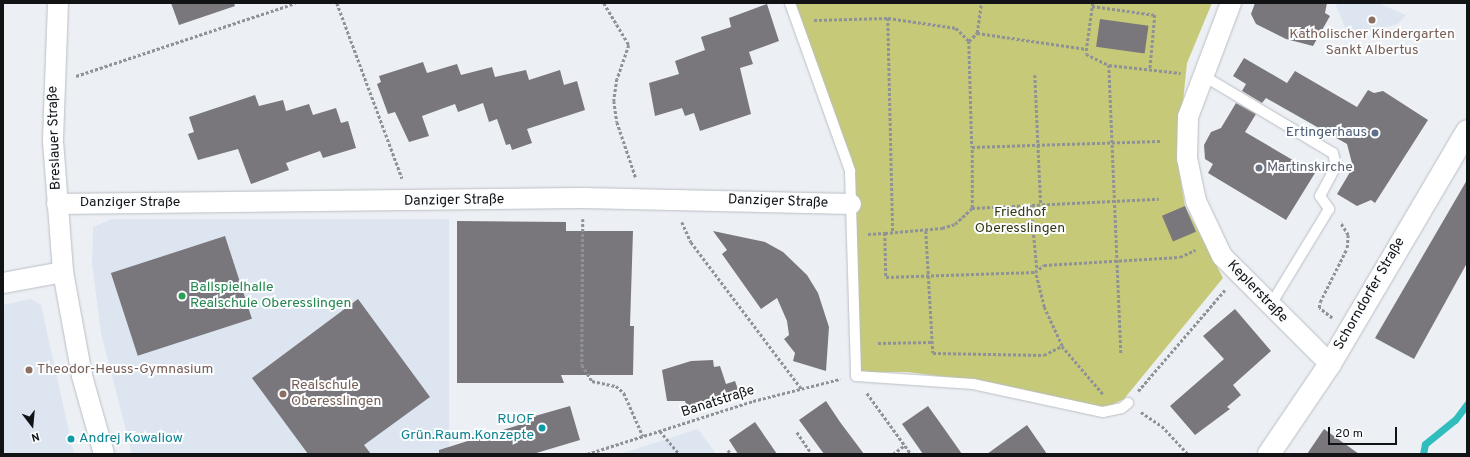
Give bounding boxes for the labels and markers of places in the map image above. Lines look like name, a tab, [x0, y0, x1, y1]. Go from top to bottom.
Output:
marker: Katholischer Kindergarten Sankt Albertus	[1367, 15, 1377, 25]
place label: Katholischer Kindergarten Sankt Albertus	[1289, 27, 1455, 60]
place label: Ertingerhaus	[1286, 125, 1367, 141]
marker: Ertingerhaus	[1370, 128, 1380, 138]
place label: Martinskirche	[1267, 160, 1353, 176]
marker: Martinskirche	[1254, 163, 1264, 173]
place label: Ballspielhalle Realschule Oberesslingen	[190, 280, 351, 312]
marker: Ballspielhalle Realschule Oberesslingen	[177, 291, 187, 301]
place label: Theodor-Heuss-Gymnasium	[37, 362, 213, 378]
marker: Theodor-Heuss-Gymnasium	[24, 365, 34, 375]
place label: Realschule Oberesslingen	[291, 378, 381, 410]
marker: Realschule Oberesslingen	[278, 389, 288, 399]
place label: RUOF Grün.Raum.Konzepte	[401, 412, 534, 444]
marker: RUOF Grün.Raum.Konzepte	[537, 423, 547, 433]
place label: Andrej Kowaliow	[79, 431, 183, 447]
marker: Andrej Kowaliow	[66, 434, 76, 444]

